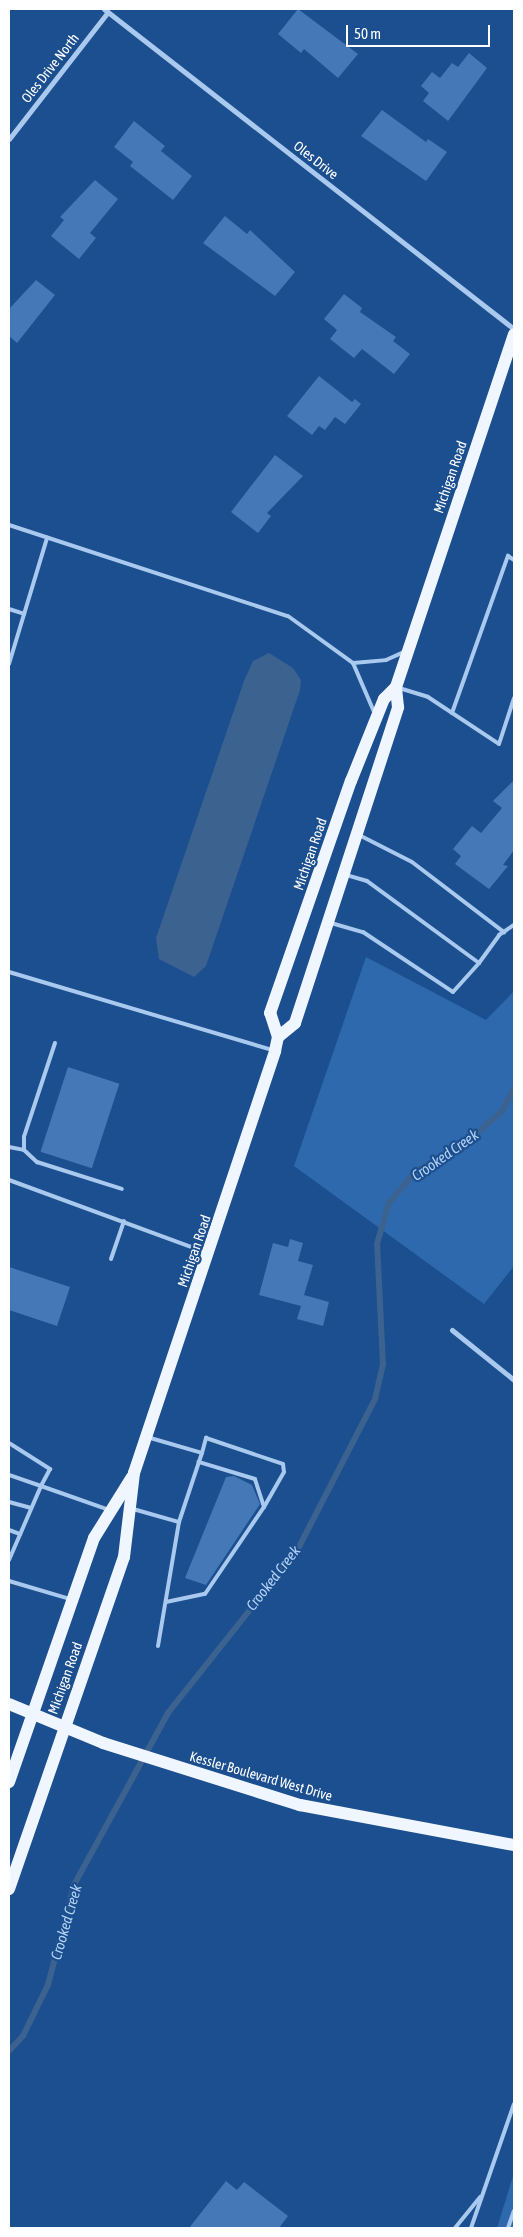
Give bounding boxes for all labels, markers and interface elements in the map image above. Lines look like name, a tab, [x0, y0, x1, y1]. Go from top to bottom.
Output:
scale bar	[348, 15, 492, 47]
text: 50 m	[354, 25, 381, 42]
street label: Oles Drive North	[18, 30, 82, 106]
street label: Oles Drive	[290, 137, 342, 183]
street label: Michigan Road	[430, 439, 470, 515]
street label: Michigan Road	[290, 816, 330, 892]
water label: Crooked Creek	[408, 1125, 482, 1185]
street label: Michigan Road	[174, 1213, 214, 1289]
water label: Crooked Creek	[242, 1542, 304, 1614]
street label: Michigan Road	[44, 1640, 86, 1716]
street label: Kessler Boulevard West Drive	[188, 1748, 334, 1804]
water label: Crooked Creek	[47, 1882, 85, 1962]

